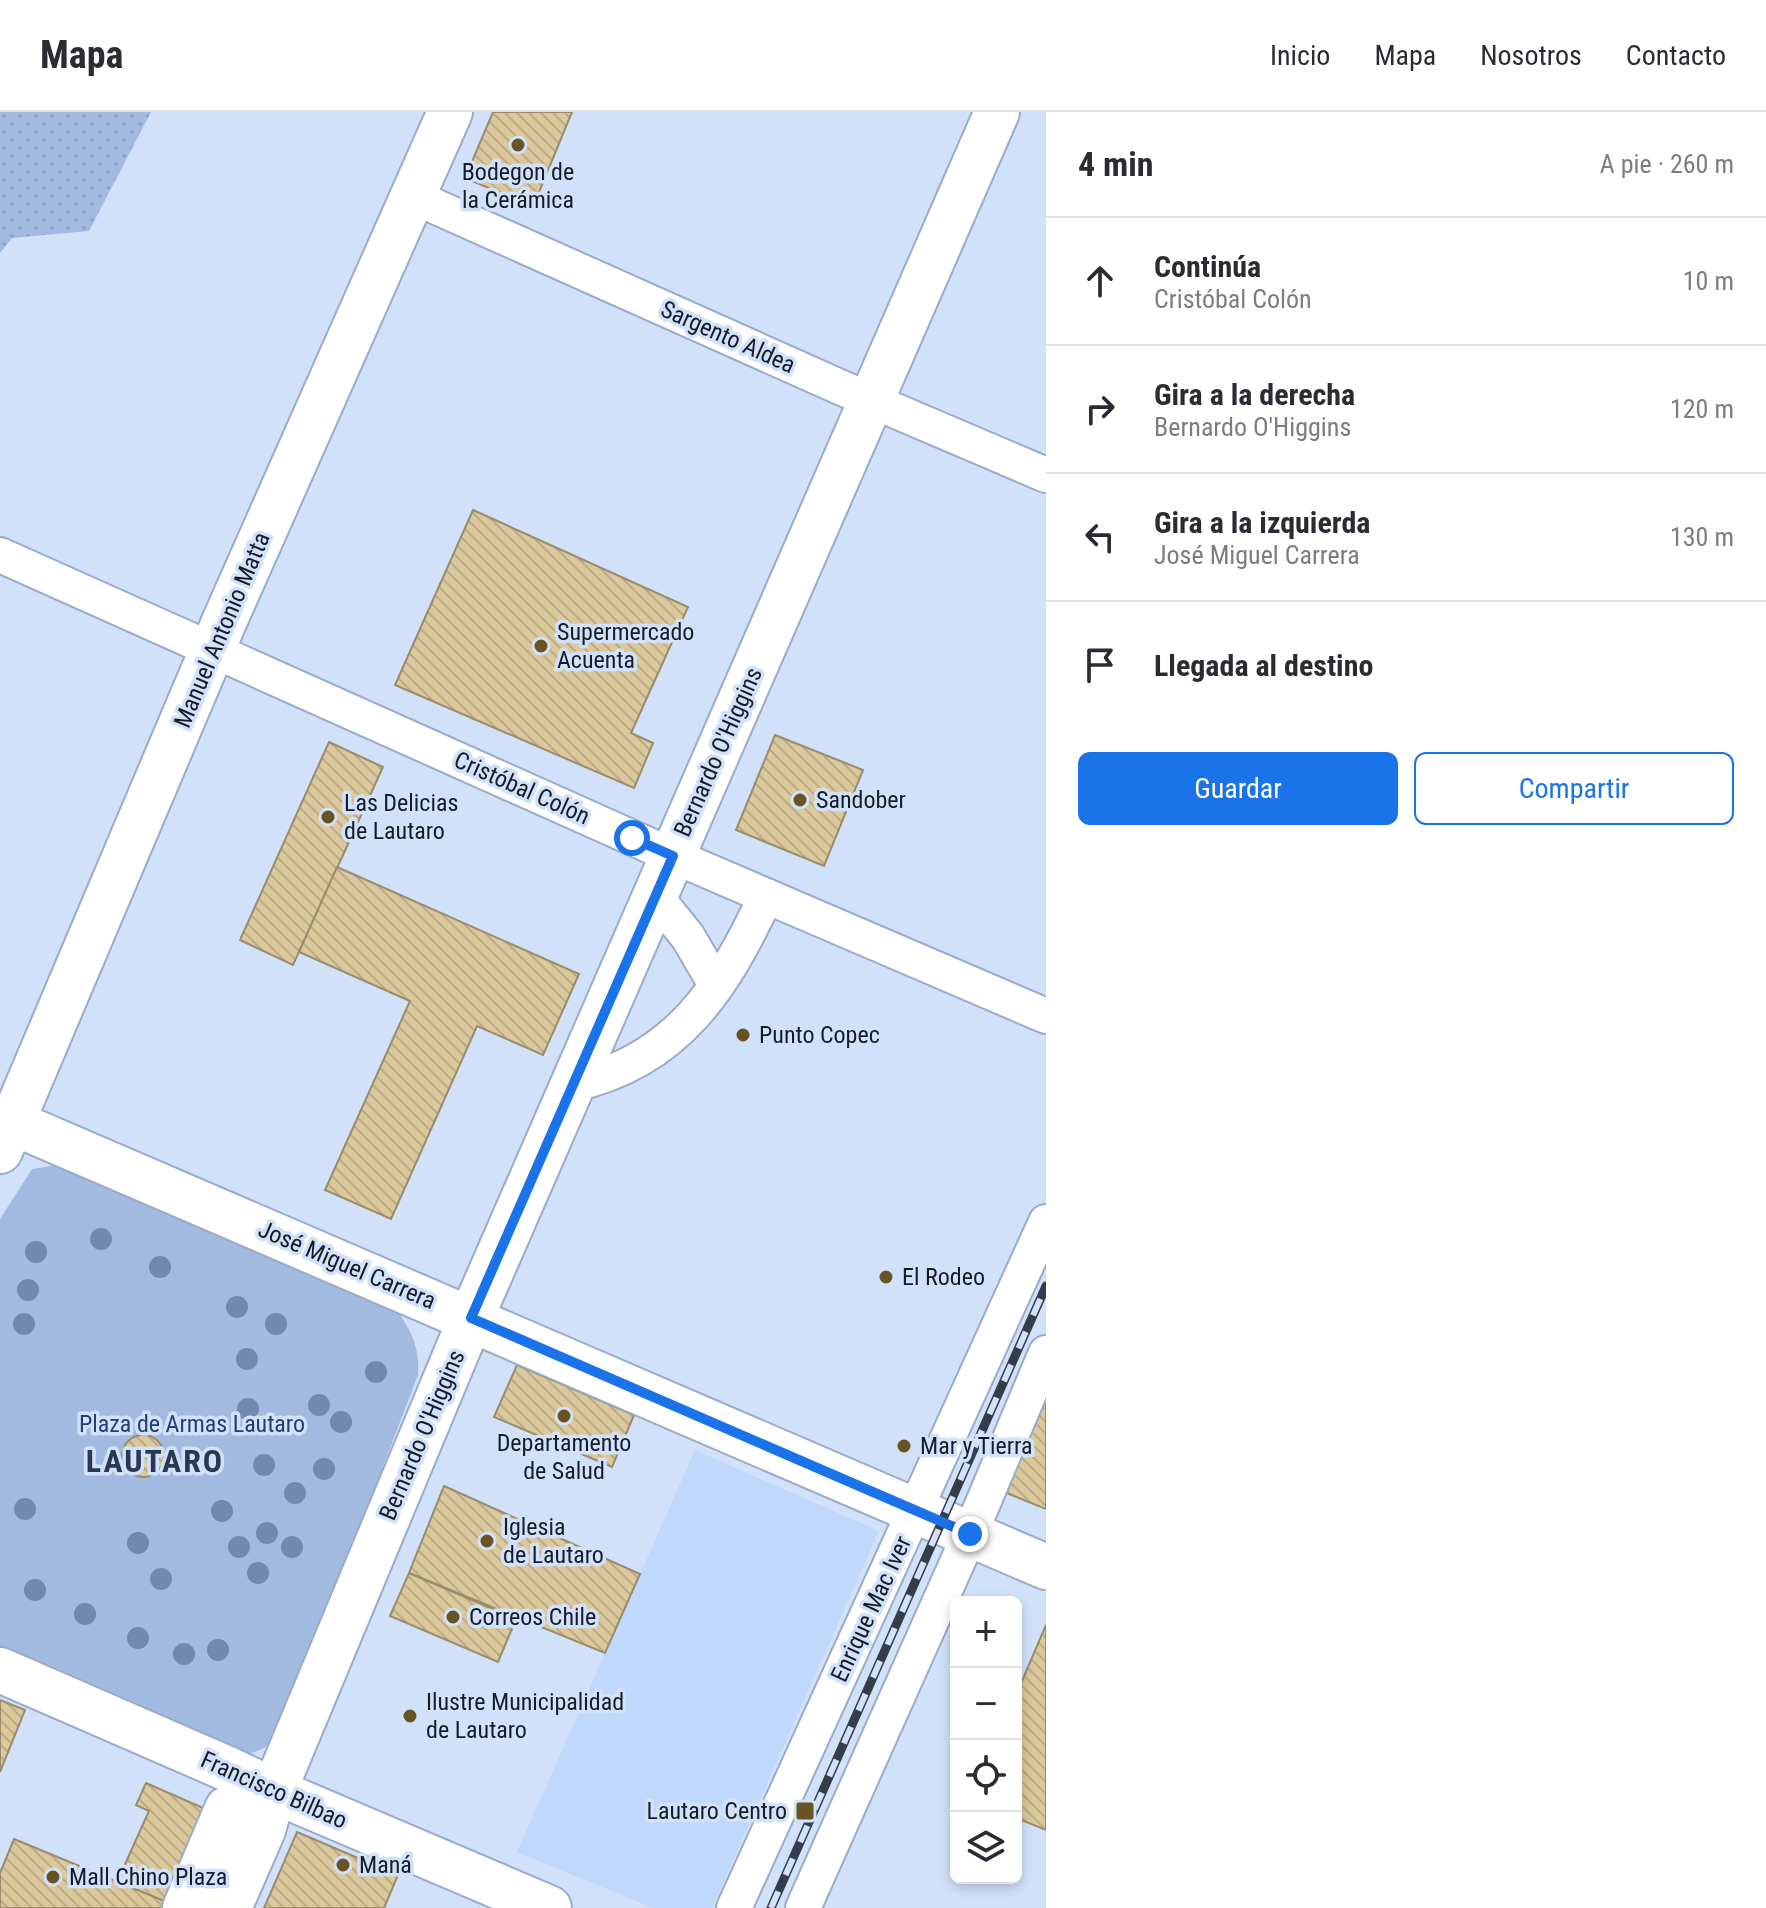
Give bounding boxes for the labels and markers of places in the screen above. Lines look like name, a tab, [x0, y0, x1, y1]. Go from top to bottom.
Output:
marker: Bodegon de la Cerámica	[509, 136, 527, 154]
place label: Bodegon de la Cerámica	[462, 158, 574, 214]
place label: Supermercado Acuenta	[557, 618, 694, 674]
marker: Supermercado Acuenta	[532, 637, 550, 655]
place label: Sandober	[816, 786, 906, 814]
place label: Las Delicias de Lautaro	[344, 789, 458, 845]
marker: Sandober	[791, 791, 809, 809]
marker: Las Delicias de Lautaro	[319, 808, 337, 826]
place label: Punto Copec	[759, 1021, 880, 1049]
marker: Punto Copec	[734, 1026, 752, 1044]
place label: El Rodeo	[902, 1263, 985, 1291]
marker: El Rodeo	[877, 1268, 895, 1286]
marker: Departamento de Salud	[555, 1407, 573, 1425]
place label: Departamento de Salud	[497, 1429, 631, 1485]
place label: Mar y Tierra	[920, 1432, 1032, 1460]
marker: Mar y Tierra	[895, 1437, 913, 1455]
place label: Iglesia de Lautaro	[503, 1513, 604, 1569]
marker: Iglesia de Lautaro	[478, 1532, 496, 1550]
place label: Correos Chile	[469, 1603, 596, 1631]
marker: Correos Chile	[444, 1608, 462, 1626]
place label: Ilustre Municipalidad de Lautaro	[426, 1688, 624, 1744]
marker: Ilustre Municipalidad de Lautaro	[401, 1707, 419, 1725]
place label: Lautaro Centro	[647, 1797, 787, 1825]
marker: Lautaro Centro	[794, 1800, 816, 1822]
place label: Maná	[359, 1851, 412, 1879]
marker: Maná	[334, 1856, 352, 1874]
place label: Mall Chino Plaza	[69, 1863, 227, 1891]
marker: Mall Chino Plaza	[44, 1868, 62, 1886]

